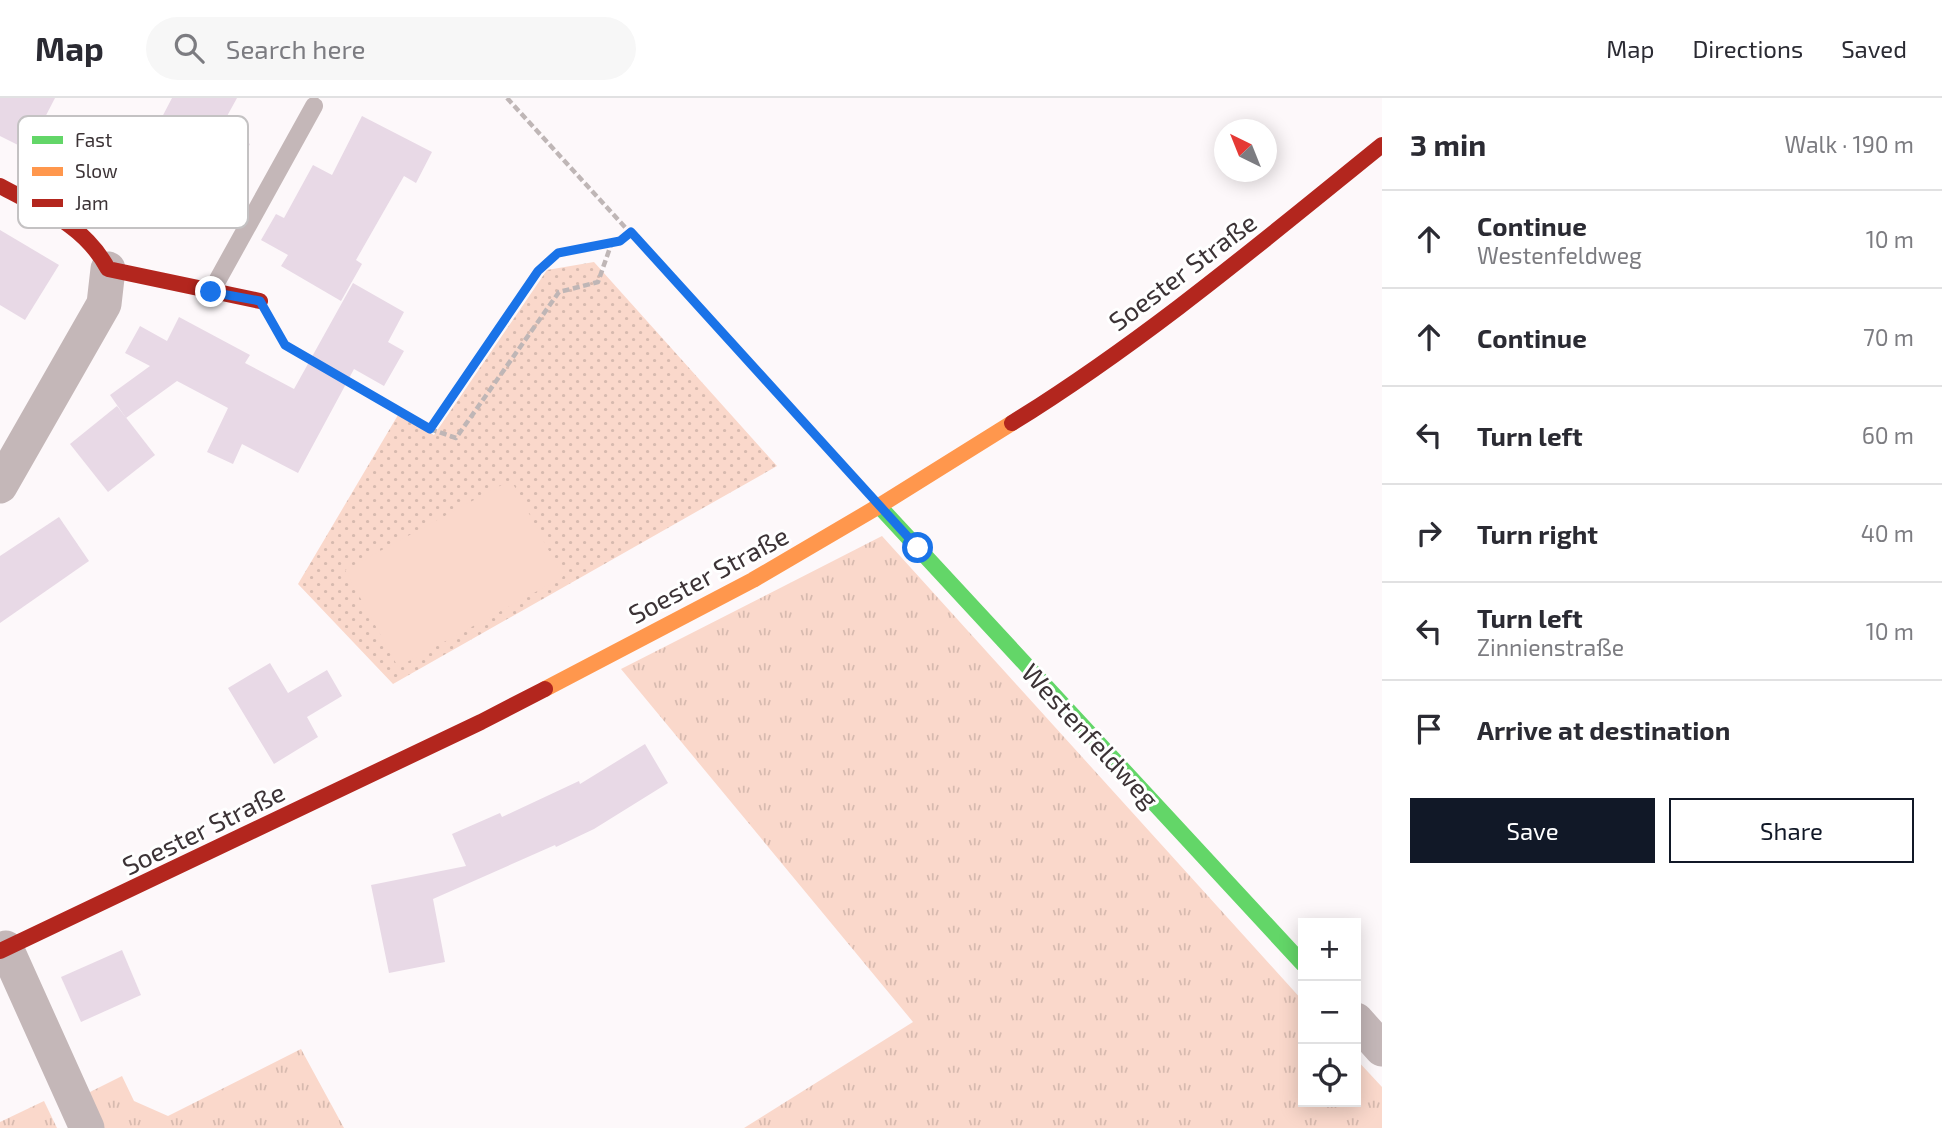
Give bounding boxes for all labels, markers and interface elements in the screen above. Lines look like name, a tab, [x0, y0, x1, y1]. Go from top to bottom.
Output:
search box	[146, 17, 636, 80]
text: Map	[35, 28, 104, 68]
icon: search	[170, 29, 208, 67]
text: Search here	[226, 33, 365, 64]
text: Map	[1606, 34, 1654, 63]
text: Directions	[1692, 34, 1803, 63]
text: Saved	[1841, 34, 1907, 63]
legend	[18, 116, 248, 228]
north arrow	[1214, 119, 1277, 182]
text: 3 min	[1410, 126, 1486, 162]
text: Fast	[75, 128, 112, 151]
text: Walk · 190 m	[1784, 130, 1914, 158]
text: Slow	[75, 159, 118, 182]
text: Jam	[75, 191, 109, 214]
street label: Soester Straße	[1102, 205, 1262, 337]
text: Continue	[1477, 210, 1587, 241]
icon: ahead	[1410, 220, 1448, 258]
text: 10 m	[1866, 225, 1914, 253]
text: Westenfeldweg	[1477, 241, 1642, 269]
route end	[195, 276, 226, 307]
icon: ahead	[1410, 318, 1448, 356]
text: Continue	[1477, 322, 1587, 353]
text: 70 m	[1863, 323, 1914, 351]
icon: left	[1410, 416, 1448, 454]
text: Turn left	[1477, 420, 1583, 451]
text: 60 m	[1862, 421, 1914, 449]
icon: right	[1410, 514, 1448, 552]
text: Turn right	[1477, 518, 1598, 549]
street label: Soester Straße	[623, 519, 793, 629]
text: 40 m	[1861, 519, 1914, 547]
route start	[902, 532, 933, 563]
text: Turn left	[1477, 602, 1583, 633]
icon: left	[1410, 612, 1448, 650]
text: 10 m	[1866, 617, 1914, 645]
text: Zinnienstraße	[1477, 633, 1624, 661]
street label: Westenfeldweg	[1016, 656, 1166, 814]
icon: arrive	[1410, 710, 1448, 748]
text: Arrive at destination	[1477, 714, 1730, 745]
street label: Soester Straße	[117, 775, 289, 881]
button: Save	[1410, 798, 1655, 863]
button: Share	[1669, 798, 1914, 863]
map controls	[1298, 918, 1361, 1107]
button: +	[1298, 918, 1361, 981]
button: −	[1298, 981, 1361, 1044]
button: locate	[1298, 1044, 1361, 1107]

